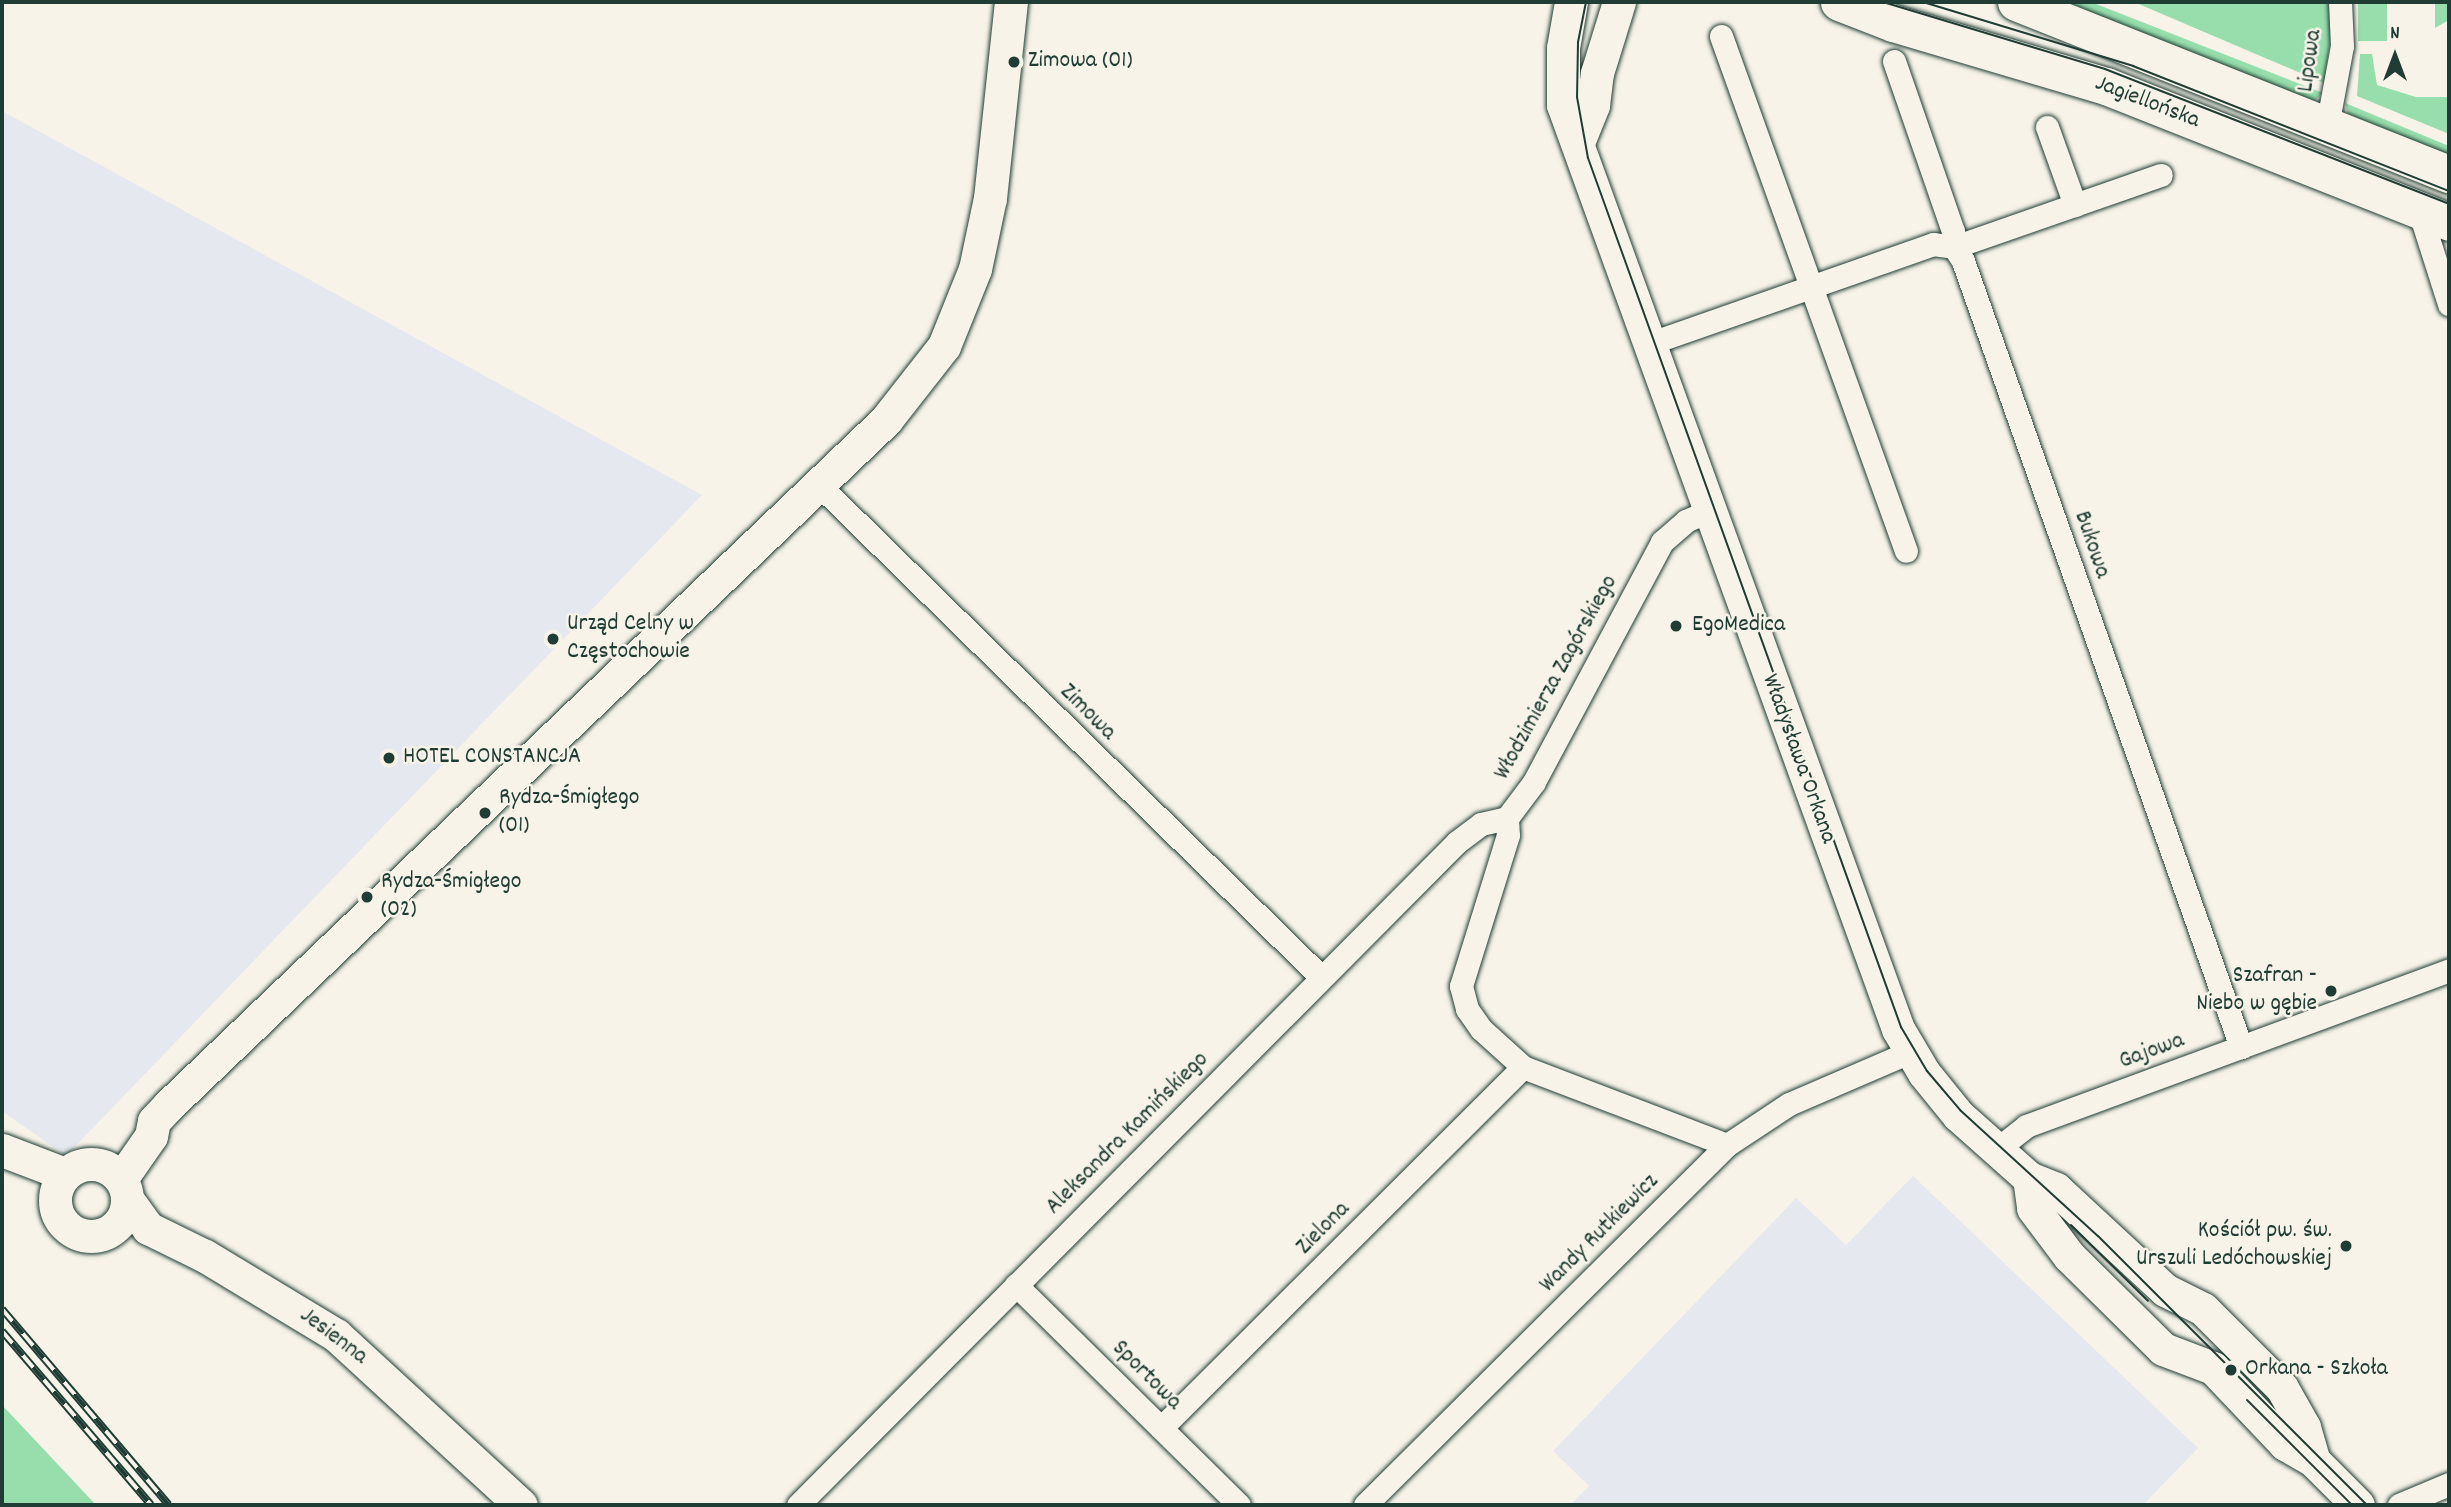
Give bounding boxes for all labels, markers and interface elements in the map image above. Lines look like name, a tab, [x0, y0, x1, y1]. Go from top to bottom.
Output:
north arrow	[2360, 21, 2430, 91]
text: N	[2390, 21, 2400, 48]
street label: Lipowa	[2292, 28, 2330, 94]
place label: Zimowa (01)	[1028, 48, 1133, 76]
marker: Zimowa (01)	[1006, 54, 1022, 70]
street label: Jagiellońska	[2091, 70, 2203, 136]
street label: Bukowa	[2066, 508, 2116, 582]
street label: Włodzimierza Zagórskiego	[1489, 571, 1625, 785]
place label: Urząd Celny w Częstochowie	[567, 611, 694, 667]
place label: EgoMedica	[1692, 612, 1785, 640]
marker: EgoMedica	[1666, 616, 1686, 636]
marker: Urząd Celny w Częstochowie	[545, 631, 561, 647]
street label: Władysława Orkana	[1754, 671, 1842, 847]
street label: Zimowa	[1052, 678, 1122, 748]
place label: HOTEL CONSTANCJA	[403, 744, 581, 772]
marker: HOTEL CONSTANCJA	[381, 750, 397, 766]
place label: Rydza-Śmigłego (01)	[499, 785, 639, 841]
marker: Rydza-Śmigłego (01)	[477, 805, 493, 821]
place label: Rydza-Śmigłego (02)	[381, 869, 521, 925]
marker: Rydza-Śmigłego (02)	[359, 889, 375, 905]
place label: Szafran - Niebo w gębie	[2196, 963, 2317, 1019]
marker: Szafran - Niebo w gębie	[2323, 983, 2339, 999]
street label: Gajowa	[2116, 1027, 2188, 1077]
street label: Aleksandra Kamińskiego	[1040, 1046, 1216, 1222]
street label: Wandy Rutkiewicz	[1534, 1168, 1666, 1300]
street label: Zielona	[1291, 1196, 1357, 1262]
place label: Kościół pw. św. Urszuli Ledóchowskiej	[2136, 1218, 2332, 1274]
marker: Kościół pw. św. Urszuli Ledóchowskiej	[2338, 1238, 2354, 1254]
street label: Jesienna	[293, 1302, 373, 1372]
street label: Sportowa	[1105, 1335, 1187, 1417]
place label: Orkana - Szkoła	[2245, 1356, 2388, 1384]
marker: Orkana - Szkoła	[2223, 1362, 2239, 1378]

